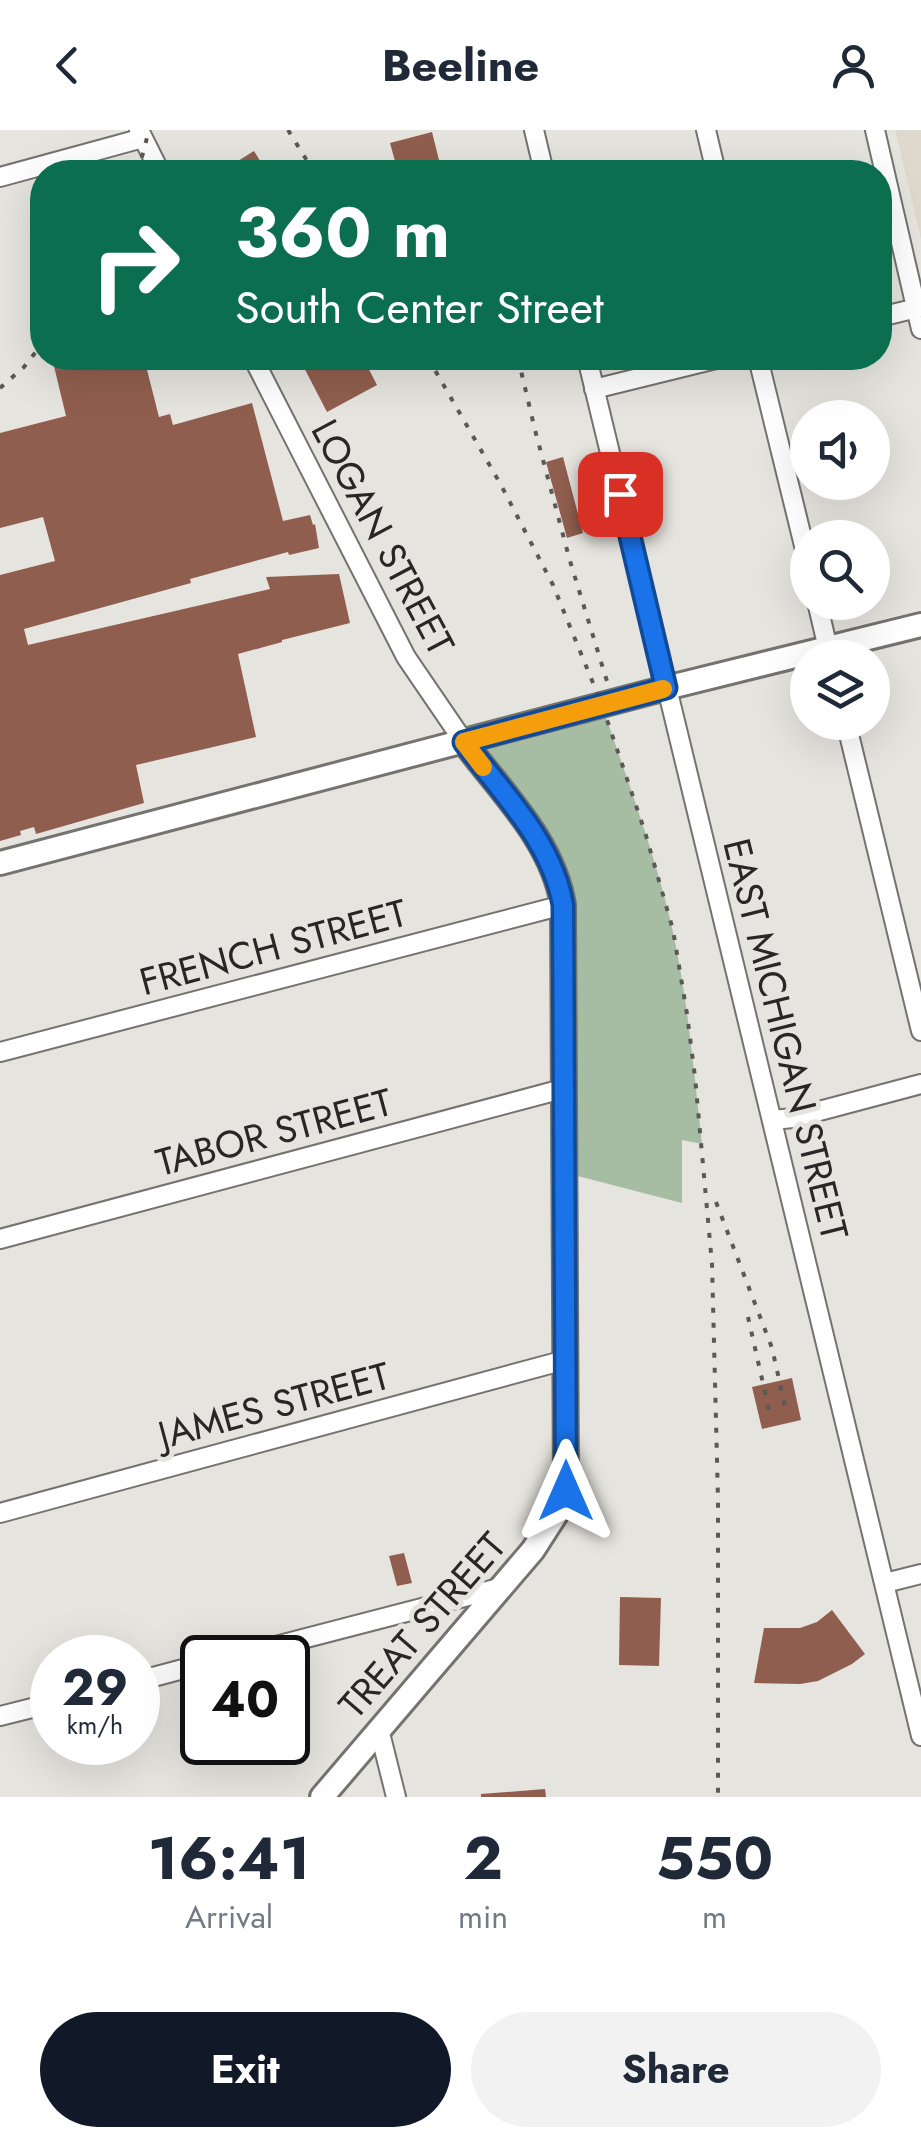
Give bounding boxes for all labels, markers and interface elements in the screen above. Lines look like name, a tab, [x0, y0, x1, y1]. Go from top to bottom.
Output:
text: Beeline	[382, 33, 539, 98]
icon: back	[40, 38, 95, 93]
icon: person	[826, 38, 881, 93]
text: 360 m	[235, 182, 450, 283]
icon: right	[70, 200, 200, 330]
text: South Center Street	[235, 275, 604, 340]
map controls	[790, 400, 890, 740]
button: sound	[790, 400, 890, 500]
street label: LOGAN STREET	[298, 410, 468, 665]
pin	[578, 452, 663, 537]
icon: arrive	[593, 467, 648, 522]
button: search	[790, 520, 890, 620]
button: layers	[790, 640, 890, 740]
street label: EAST MICHIGAN STREET	[709, 832, 863, 1246]
street label: FRENCH STREET	[133, 885, 413, 1009]
street label: TABOR STREET	[150, 1074, 398, 1190]
street label: JAMES STREET	[147, 1348, 396, 1464]
position arrow	[514, 1439, 618, 1543]
street label: TREAT STREET	[326, 1520, 519, 1730]
speed limit sign: 40	[180, 1635, 310, 1765]
text: 29	[62, 1651, 128, 1724]
text: km/h	[67, 1707, 123, 1743]
text: 16:41	[148, 1815, 310, 1902]
text: 2	[463, 1815, 503, 1902]
text: 550	[656, 1815, 773, 1902]
text: Arrival	[185, 1894, 273, 1940]
text: min	[458, 1894, 508, 1940]
text: m	[702, 1894, 727, 1940]
button: Exit	[40, 2012, 451, 2127]
button: Share	[471, 2012, 881, 2127]

